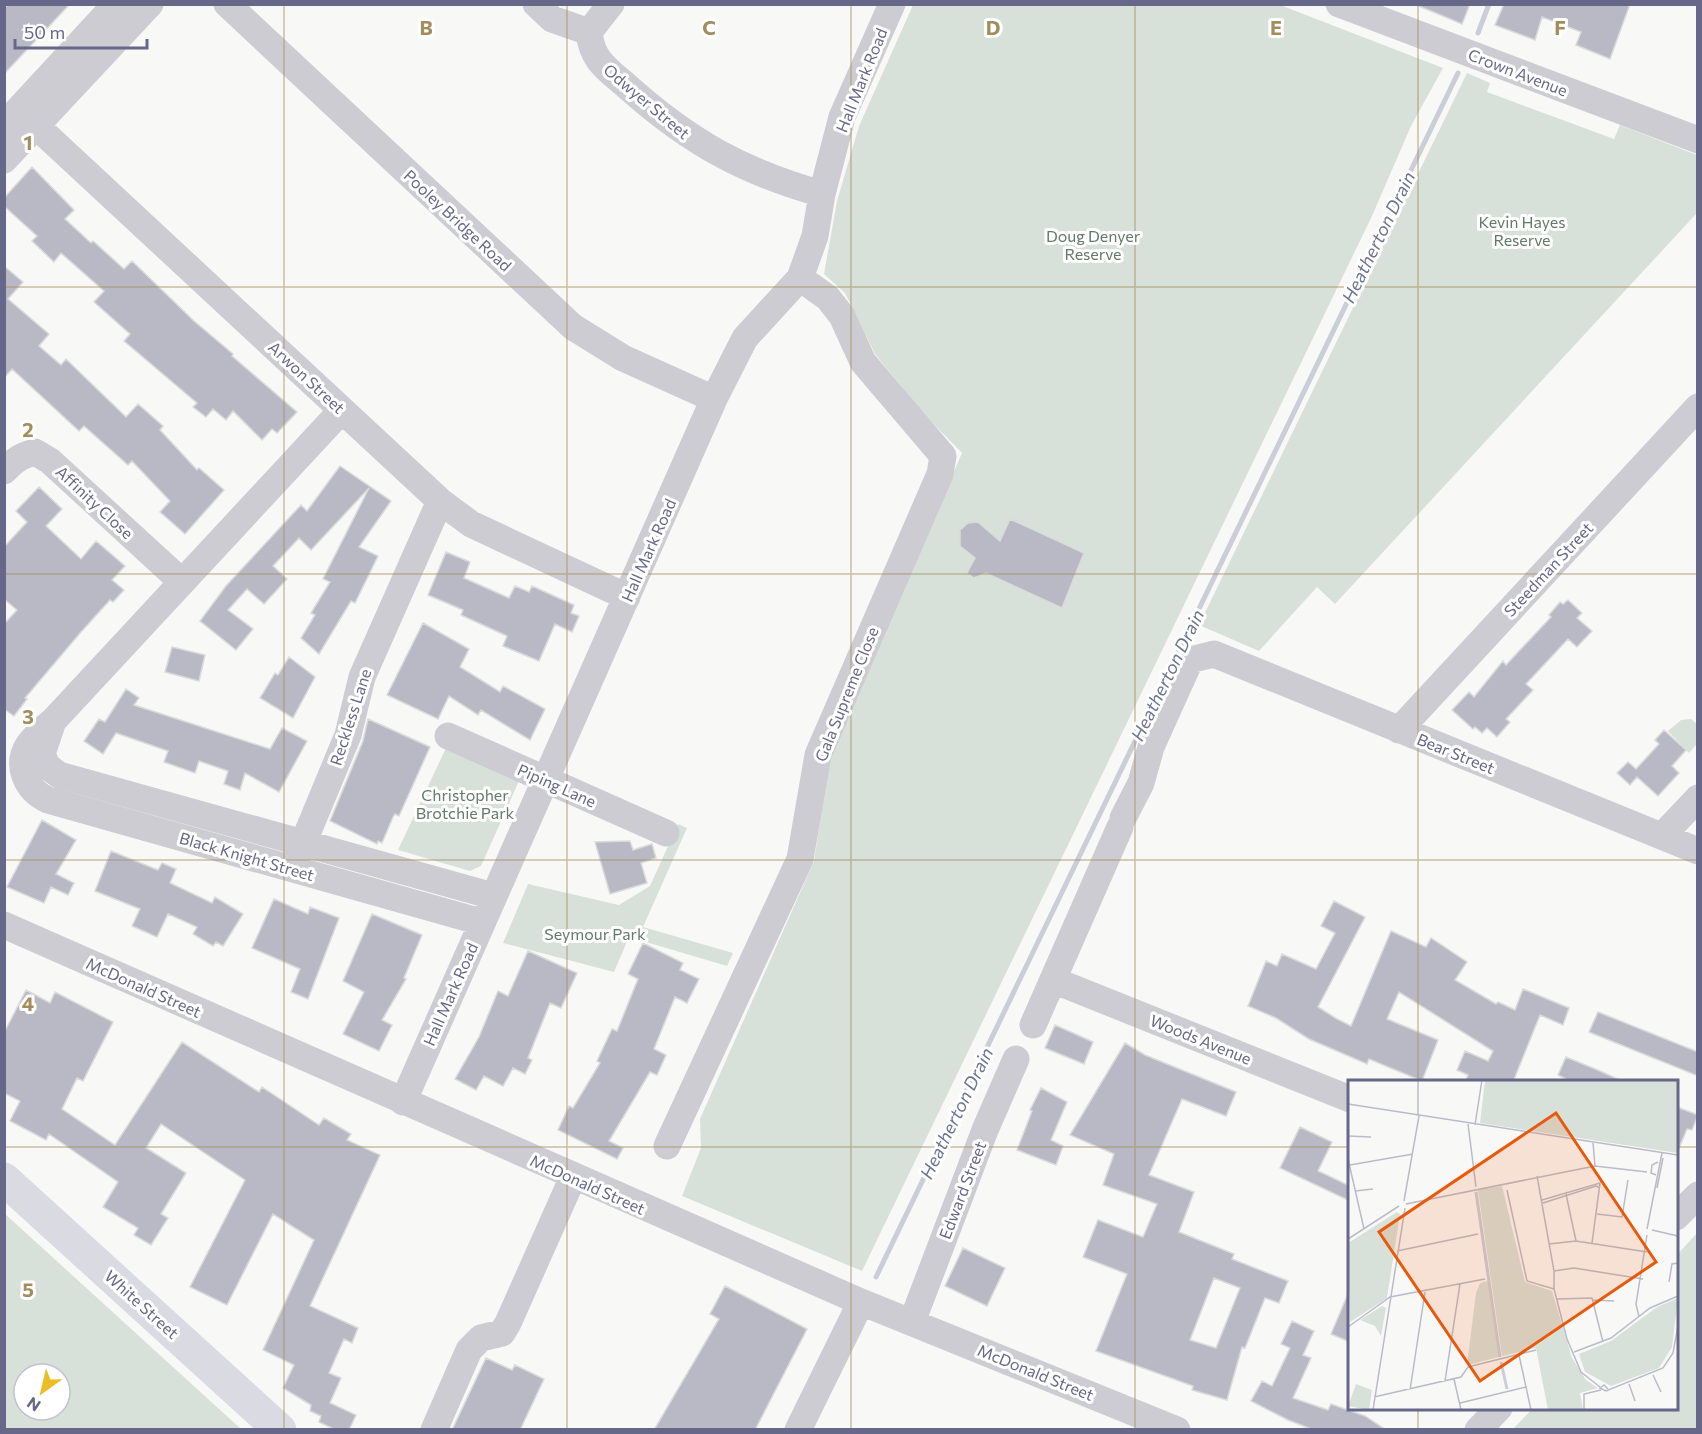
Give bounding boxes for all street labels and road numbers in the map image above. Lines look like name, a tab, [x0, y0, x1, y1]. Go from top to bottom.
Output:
street label: Hall Mark Road	[831, 25, 891, 135]
street label: Crown Avenue	[1466, 44, 1570, 100]
street label: Odwyer Street	[600, 60, 694, 143]
street label: Pooley Bridge Road	[400, 165, 516, 275]
street label: Arwon Street	[265, 337, 349, 417]
street label: Affinity Close	[53, 461, 137, 543]
street label: Hall Mark Road	[617, 496, 679, 604]
street label: Steedman Street	[1500, 518, 1597, 620]
street label: Gala Supreme Close	[810, 624, 882, 764]
street label: Reckless Lane	[325, 666, 375, 768]
street label: Bear Street	[1415, 729, 1498, 777]
street label: Piping Lane	[515, 759, 599, 811]
street label: Black Knight Street	[178, 828, 317, 884]
street label: Hall Mark Road	[419, 940, 481, 1048]
street label: McDonald Street	[84, 953, 205, 1021]
street label: Woods Avenue	[1148, 1010, 1254, 1068]
street label: Edward Street	[935, 1138, 990, 1242]
street label: McDonald Street	[528, 1150, 649, 1218]
street label: White Street	[101, 1266, 183, 1342]
street label: McDonald Street	[975, 1340, 1097, 1404]

